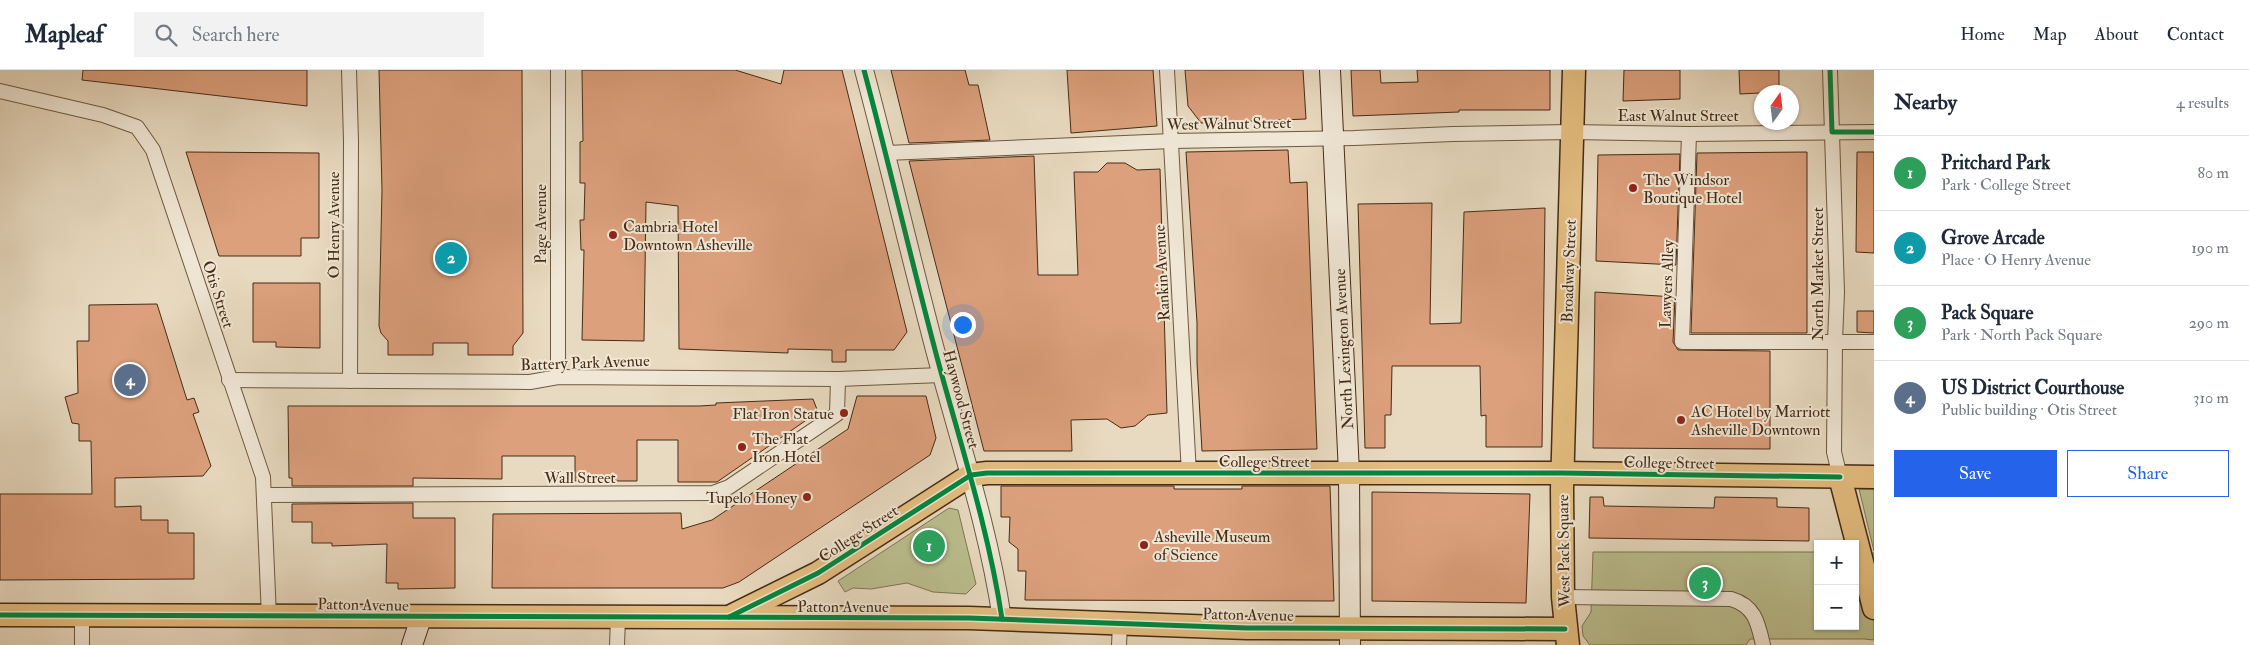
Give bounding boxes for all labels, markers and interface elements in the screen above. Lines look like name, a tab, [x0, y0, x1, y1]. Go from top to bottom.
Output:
search box	[134, 12, 484, 57]
text: Mapleaf	[25, 19, 104, 50]
icon: search	[152, 21, 180, 49]
text: Search here	[192, 23, 279, 47]
text: Home	[1960, 23, 2005, 46]
text: Map	[2033, 23, 2067, 46]
text: About	[2095, 23, 2139, 46]
text: Contact	[2167, 23, 2224, 46]
north arrow	[1754, 85, 1799, 130]
text: Nearby	[1894, 89, 1957, 116]
text: 4 results	[2176, 93, 2229, 113]
street label: East Walnut Street	[1617, 106, 1739, 126]
street label: West Walnut Street	[1166, 113, 1291, 135]
text: Pritchard Park	[1941, 151, 2050, 175]
text: 1	[1907, 163, 1913, 183]
text: 80 m	[2198, 163, 2229, 183]
place label: The Windsor Boutique Hotel	[1643, 170, 1742, 208]
street label: O Henry Avenue	[324, 171, 344, 278]
text: Park · College Street	[1941, 175, 2071, 195]
marker: The Windsor Boutique Hotel	[1627, 182, 1639, 194]
street label: Page Avenue	[531, 184, 551, 264]
street label: North Market Street	[1808, 207, 1828, 341]
place label: Cambria Hotel Downtown Asheville	[623, 217, 753, 255]
street label: Broadway Street	[1557, 219, 1581, 323]
street label: Rankin Avenue	[1149, 224, 1175, 321]
text: Grove Arcade	[1941, 226, 2045, 250]
marker: Cambria Hotel Downtown Asheville	[607, 229, 619, 241]
text: 2	[1906, 238, 1914, 258]
text: 190 m	[2191, 238, 2229, 258]
pin: 2	[435, 239, 467, 277]
street label: Lawyers Alley	[1655, 239, 1679, 329]
text: Place · O Henry Avenue	[1941, 250, 2091, 270]
street label: Otis Street	[198, 258, 238, 331]
street label: North Lexington Avenue	[1330, 268, 1358, 430]
text: Pack Square	[1941, 301, 2033, 325]
your location	[950, 312, 976, 338]
text: 3	[1907, 313, 1913, 333]
text: 290 m	[2189, 313, 2229, 333]
text: Park · North Pack Square	[1941, 325, 2102, 345]
street label: Haywood Street	[938, 348, 984, 451]
street label: Battery Park Avenue	[520, 351, 650, 375]
pin: 4	[114, 361, 146, 399]
text: US District Courthouse	[1941, 376, 2124, 400]
text: 4	[1906, 388, 1914, 408]
text: 310 m	[2193, 388, 2229, 408]
text: Public building · Otis Street	[1941, 400, 2117, 420]
place label: AC Hotel by Marriott Asheville Downtown	[1690, 402, 1830, 440]
place label: Flat Iron Statue	[732, 404, 834, 424]
marker: Flat Iron Statue	[838, 407, 850, 419]
marker: AC Hotel by Marriott Asheville Downtown	[1675, 414, 1687, 426]
place label: The Flat Iron Hotel	[752, 429, 820, 467]
marker: The Flat Iron Hotel	[736, 441, 748, 453]
button: Save	[1894, 450, 2057, 497]
button: Share	[2067, 450, 2229, 497]
street label: College Street	[1219, 452, 1309, 472]
street label: College Street	[1623, 452, 1714, 474]
street label: Wall Street	[543, 468, 616, 488]
place label: Tupelo Honey	[706, 488, 798, 509]
marker: Tupelo Honey	[801, 491, 813, 503]
street label: West Pack Square	[1553, 494, 1575, 609]
street label: College Street	[815, 501, 902, 567]
pin: 1	[913, 527, 945, 565]
place label: Asheville Museum of Science	[1153, 527, 1271, 565]
marker: Asheville Museum of Science	[1138, 539, 1150, 551]
map controls	[1814, 540, 1859, 630]
button: +	[1814, 540, 1859, 585]
pin: 3	[1689, 564, 1721, 602]
button: −	[1814, 585, 1859, 630]
street label: Patton Avenue	[317, 594, 409, 616]
street label: Patton Avenue	[797, 597, 889, 617]
street label: Patton Avenue	[1202, 604, 1294, 626]

